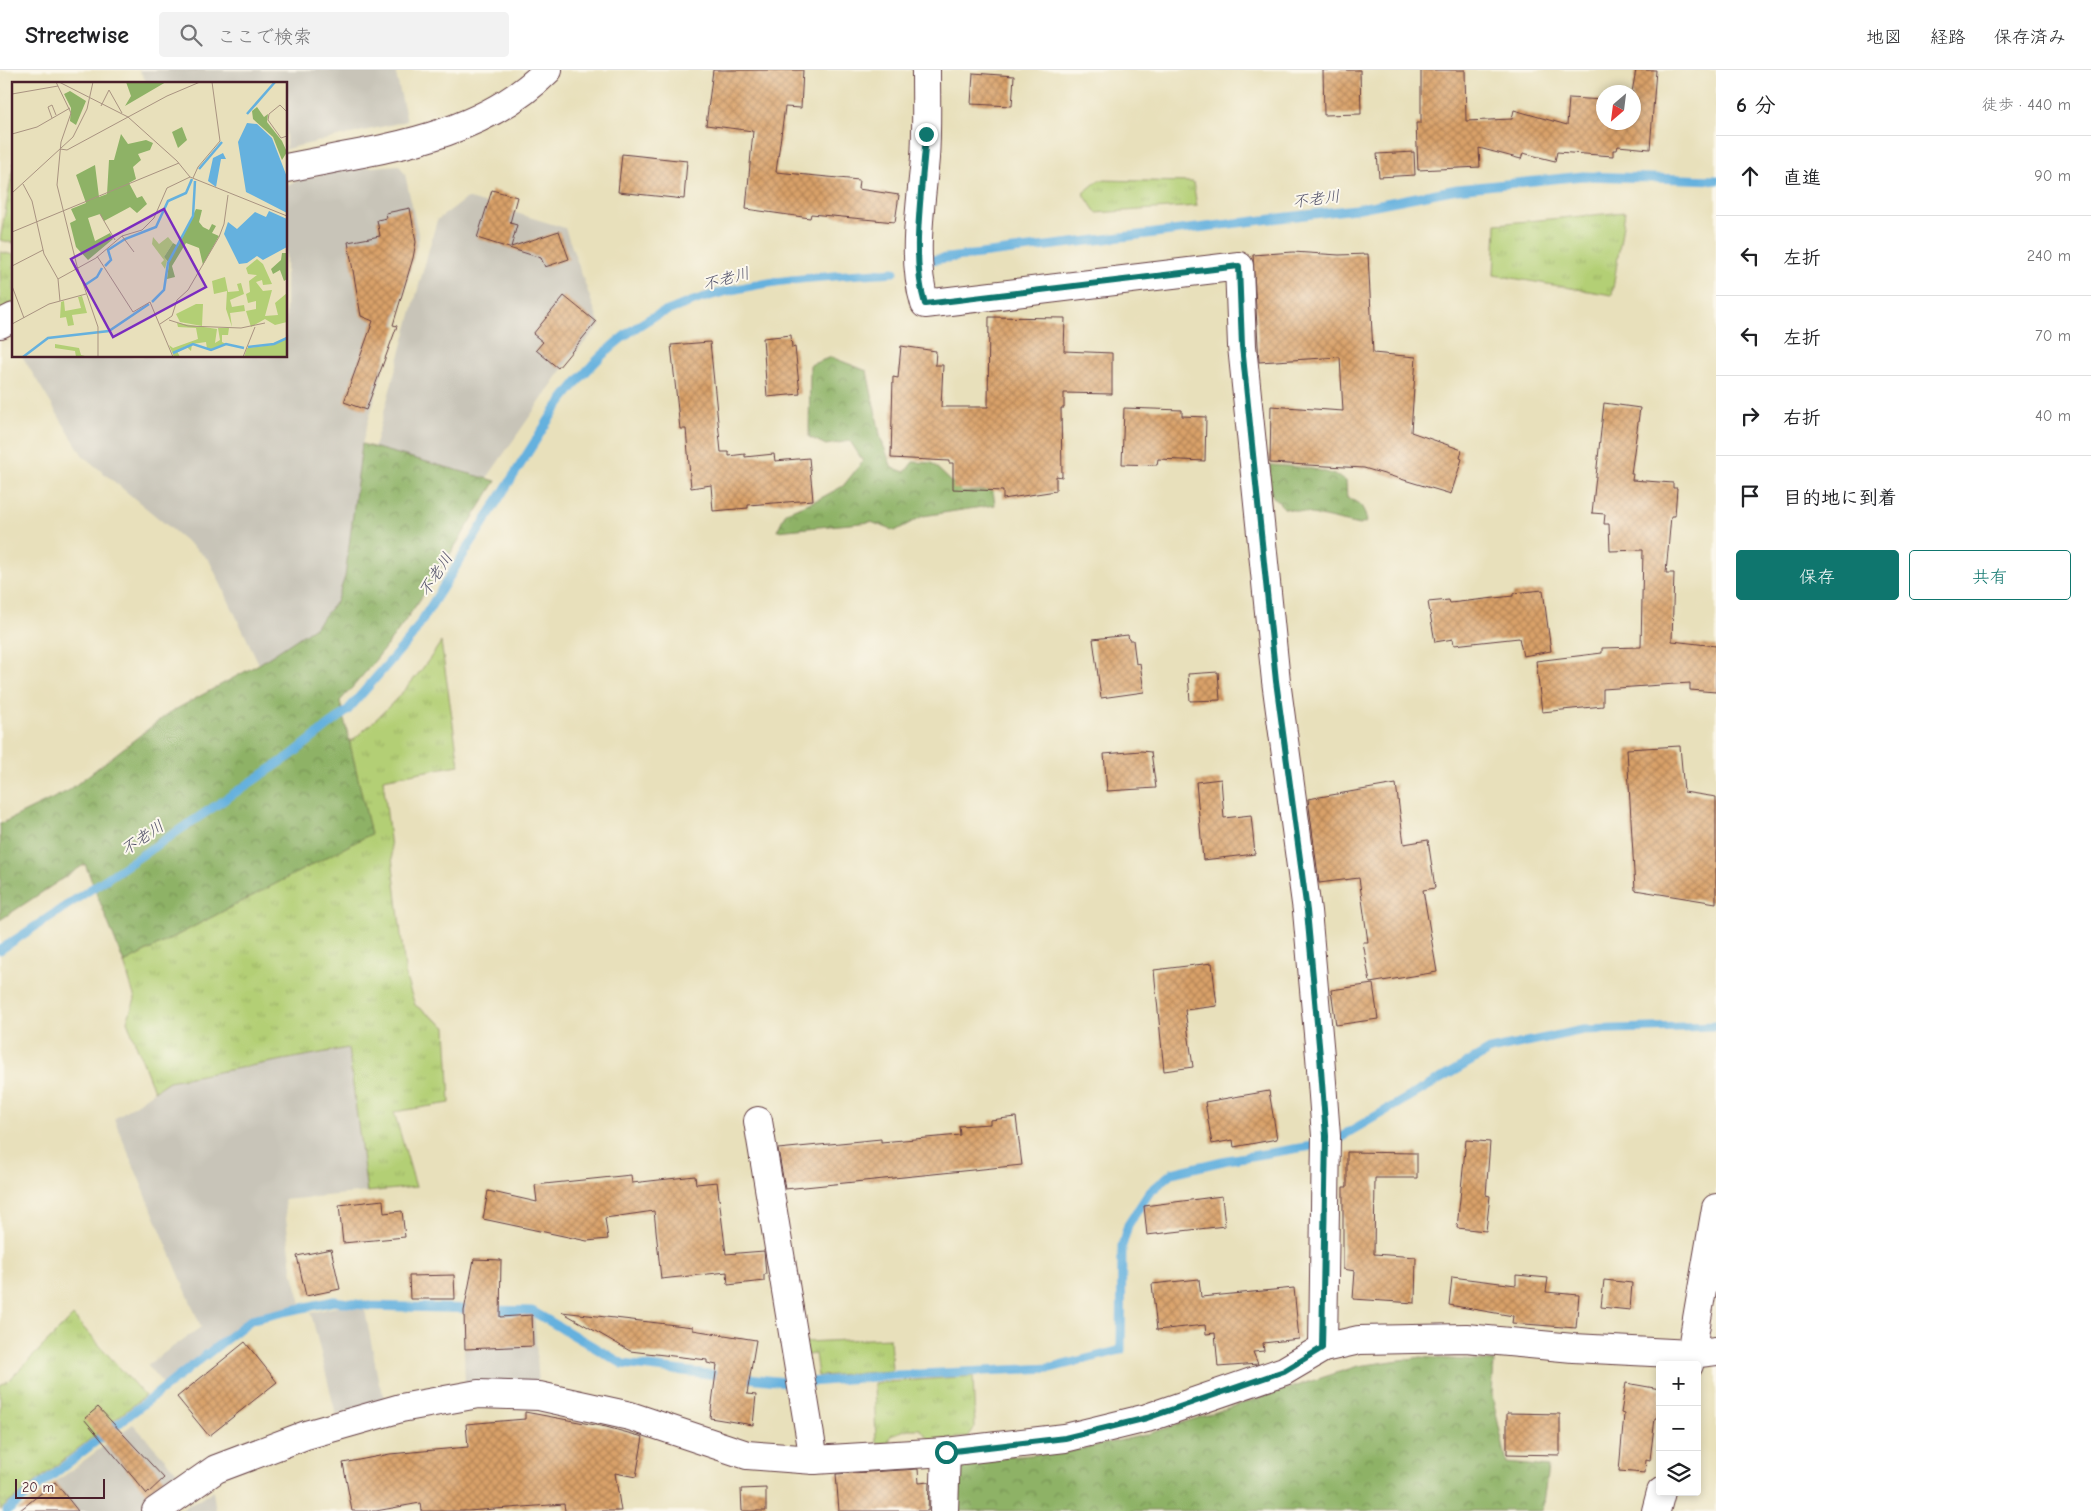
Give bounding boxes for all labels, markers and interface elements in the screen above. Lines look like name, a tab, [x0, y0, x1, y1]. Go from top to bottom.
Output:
search box	[159, 12, 509, 57]
text: Streetwise	[25, 21, 129, 49]
icon: search	[177, 21, 205, 49]
text: ここで検索	[217, 26, 312, 48]
text: 地図	[1866, 27, 1902, 48]
text: 経路	[1930, 27, 1966, 48]
text: 保存済み	[1994, 27, 2066, 48]
inset map	[12, 82, 288, 358]
north arrow	[1596, 85, 1641, 130]
text: 6 分	[1736, 93, 1775, 117]
text: 徒歩 · 440 m	[1982, 96, 2071, 114]
route end	[915, 123, 938, 146]
icon: ahead	[1736, 162, 1764, 190]
text: 直進	[1783, 167, 1821, 189]
text: 90 m	[2034, 167, 2071, 185]
water label: 不老川	[1291, 187, 1341, 211]
icon: left	[1736, 242, 1764, 270]
text: 左折	[1783, 247, 1821, 269]
text: 240 m	[2027, 247, 2071, 265]
water label: 不老川	[701, 264, 752, 294]
icon: left	[1736, 322, 1764, 350]
text: 左折	[1783, 327, 1821, 349]
text: 70 m	[2035, 327, 2071, 345]
icon: right	[1736, 402, 1764, 430]
text: 右折	[1783, 407, 1821, 429]
text: 40 m	[2035, 407, 2071, 425]
icon: arrive	[1736, 482, 1764, 510]
text: 目的地に到着	[1783, 487, 1897, 509]
water label: 不老川	[415, 550, 456, 600]
button: 保存	[1736, 550, 1899, 600]
button: 共有	[1909, 550, 2071, 600]
water label: 不老川	[118, 817, 167, 859]
map controls	[1656, 1361, 1701, 1496]
button: +	[1656, 1361, 1701, 1406]
button: −	[1656, 1406, 1701, 1451]
route start	[935, 1441, 958, 1464]
button: layers	[1656, 1451, 1701, 1496]
scale bar	[15, 1476, 105, 1499]
text: 20 m	[22, 1479, 54, 1496]

